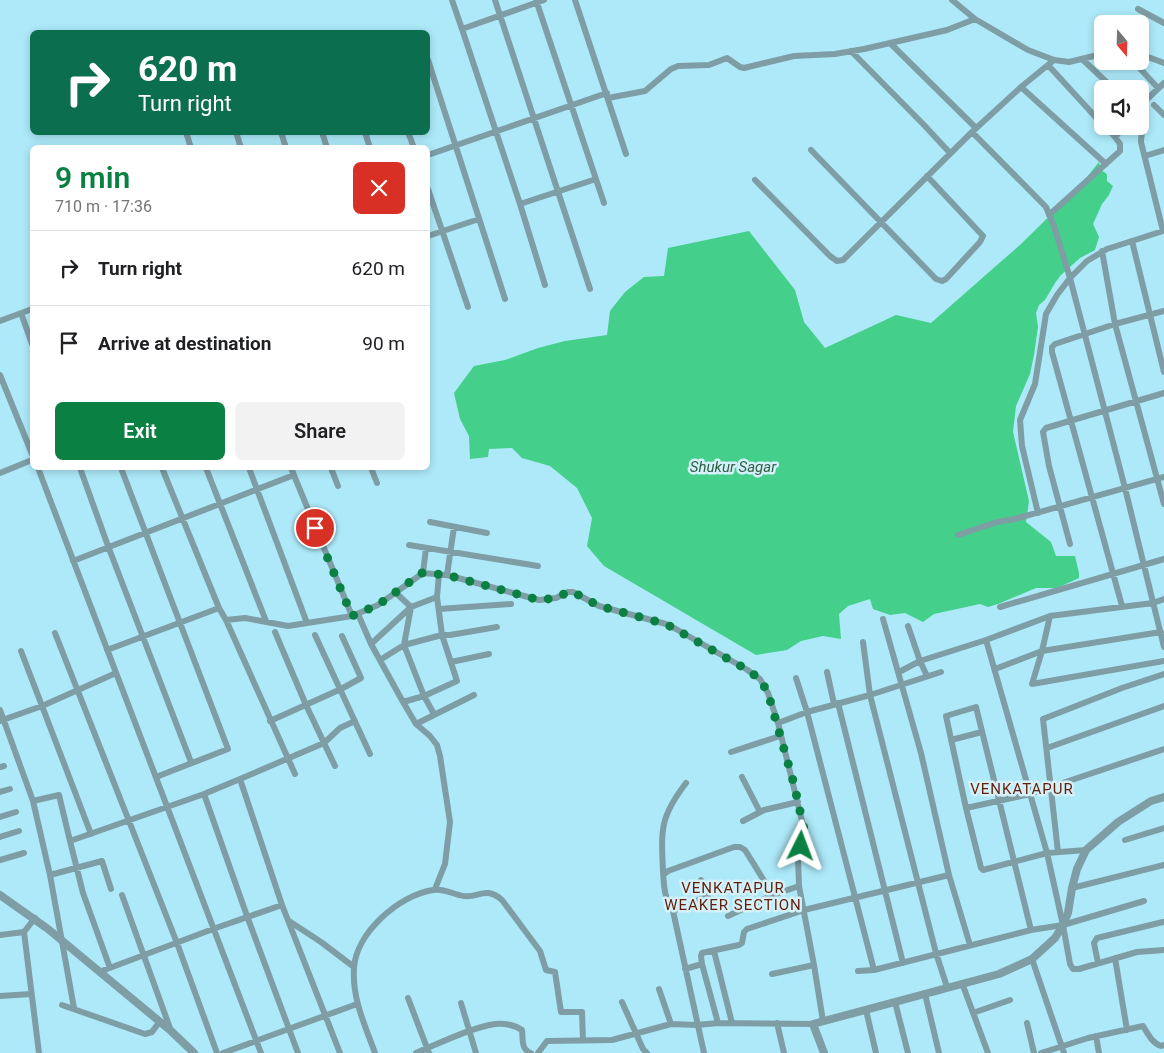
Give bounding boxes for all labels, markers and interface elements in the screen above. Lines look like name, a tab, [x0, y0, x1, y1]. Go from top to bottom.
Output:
north arrow	[1094, 15, 1149, 70]
map controls	[1094, 15, 1149, 135]
text: 620 m	[138, 49, 237, 90]
icon: right	[55, 50, 120, 115]
button: sound	[1094, 80, 1149, 135]
text: Turn right	[138, 91, 232, 116]
text: 9 min	[55, 160, 130, 195]
button: close	[353, 162, 405, 214]
text: 710 m · 17:36	[55, 197, 152, 216]
icon: right	[55, 254, 83, 282]
text: Turn right	[98, 257, 182, 280]
text: 620 m	[352, 257, 405, 280]
icon: arrive	[55, 329, 83, 357]
text: Arrive at destination	[98, 332, 271, 355]
text: 90 m	[362, 332, 405, 355]
button: Exit	[55, 402, 225, 460]
button: Share	[235, 402, 405, 460]
water label: Shukur Sagar	[690, 458, 777, 476]
pin	[294, 507, 336, 549]
icon: arrive	[301, 514, 329, 542]
district label: VENKATAPUR	[970, 780, 1074, 798]
position arrow	[774, 819, 826, 871]
district label: VENKATAPUR WEAKER SECTION	[664, 879, 802, 914]

